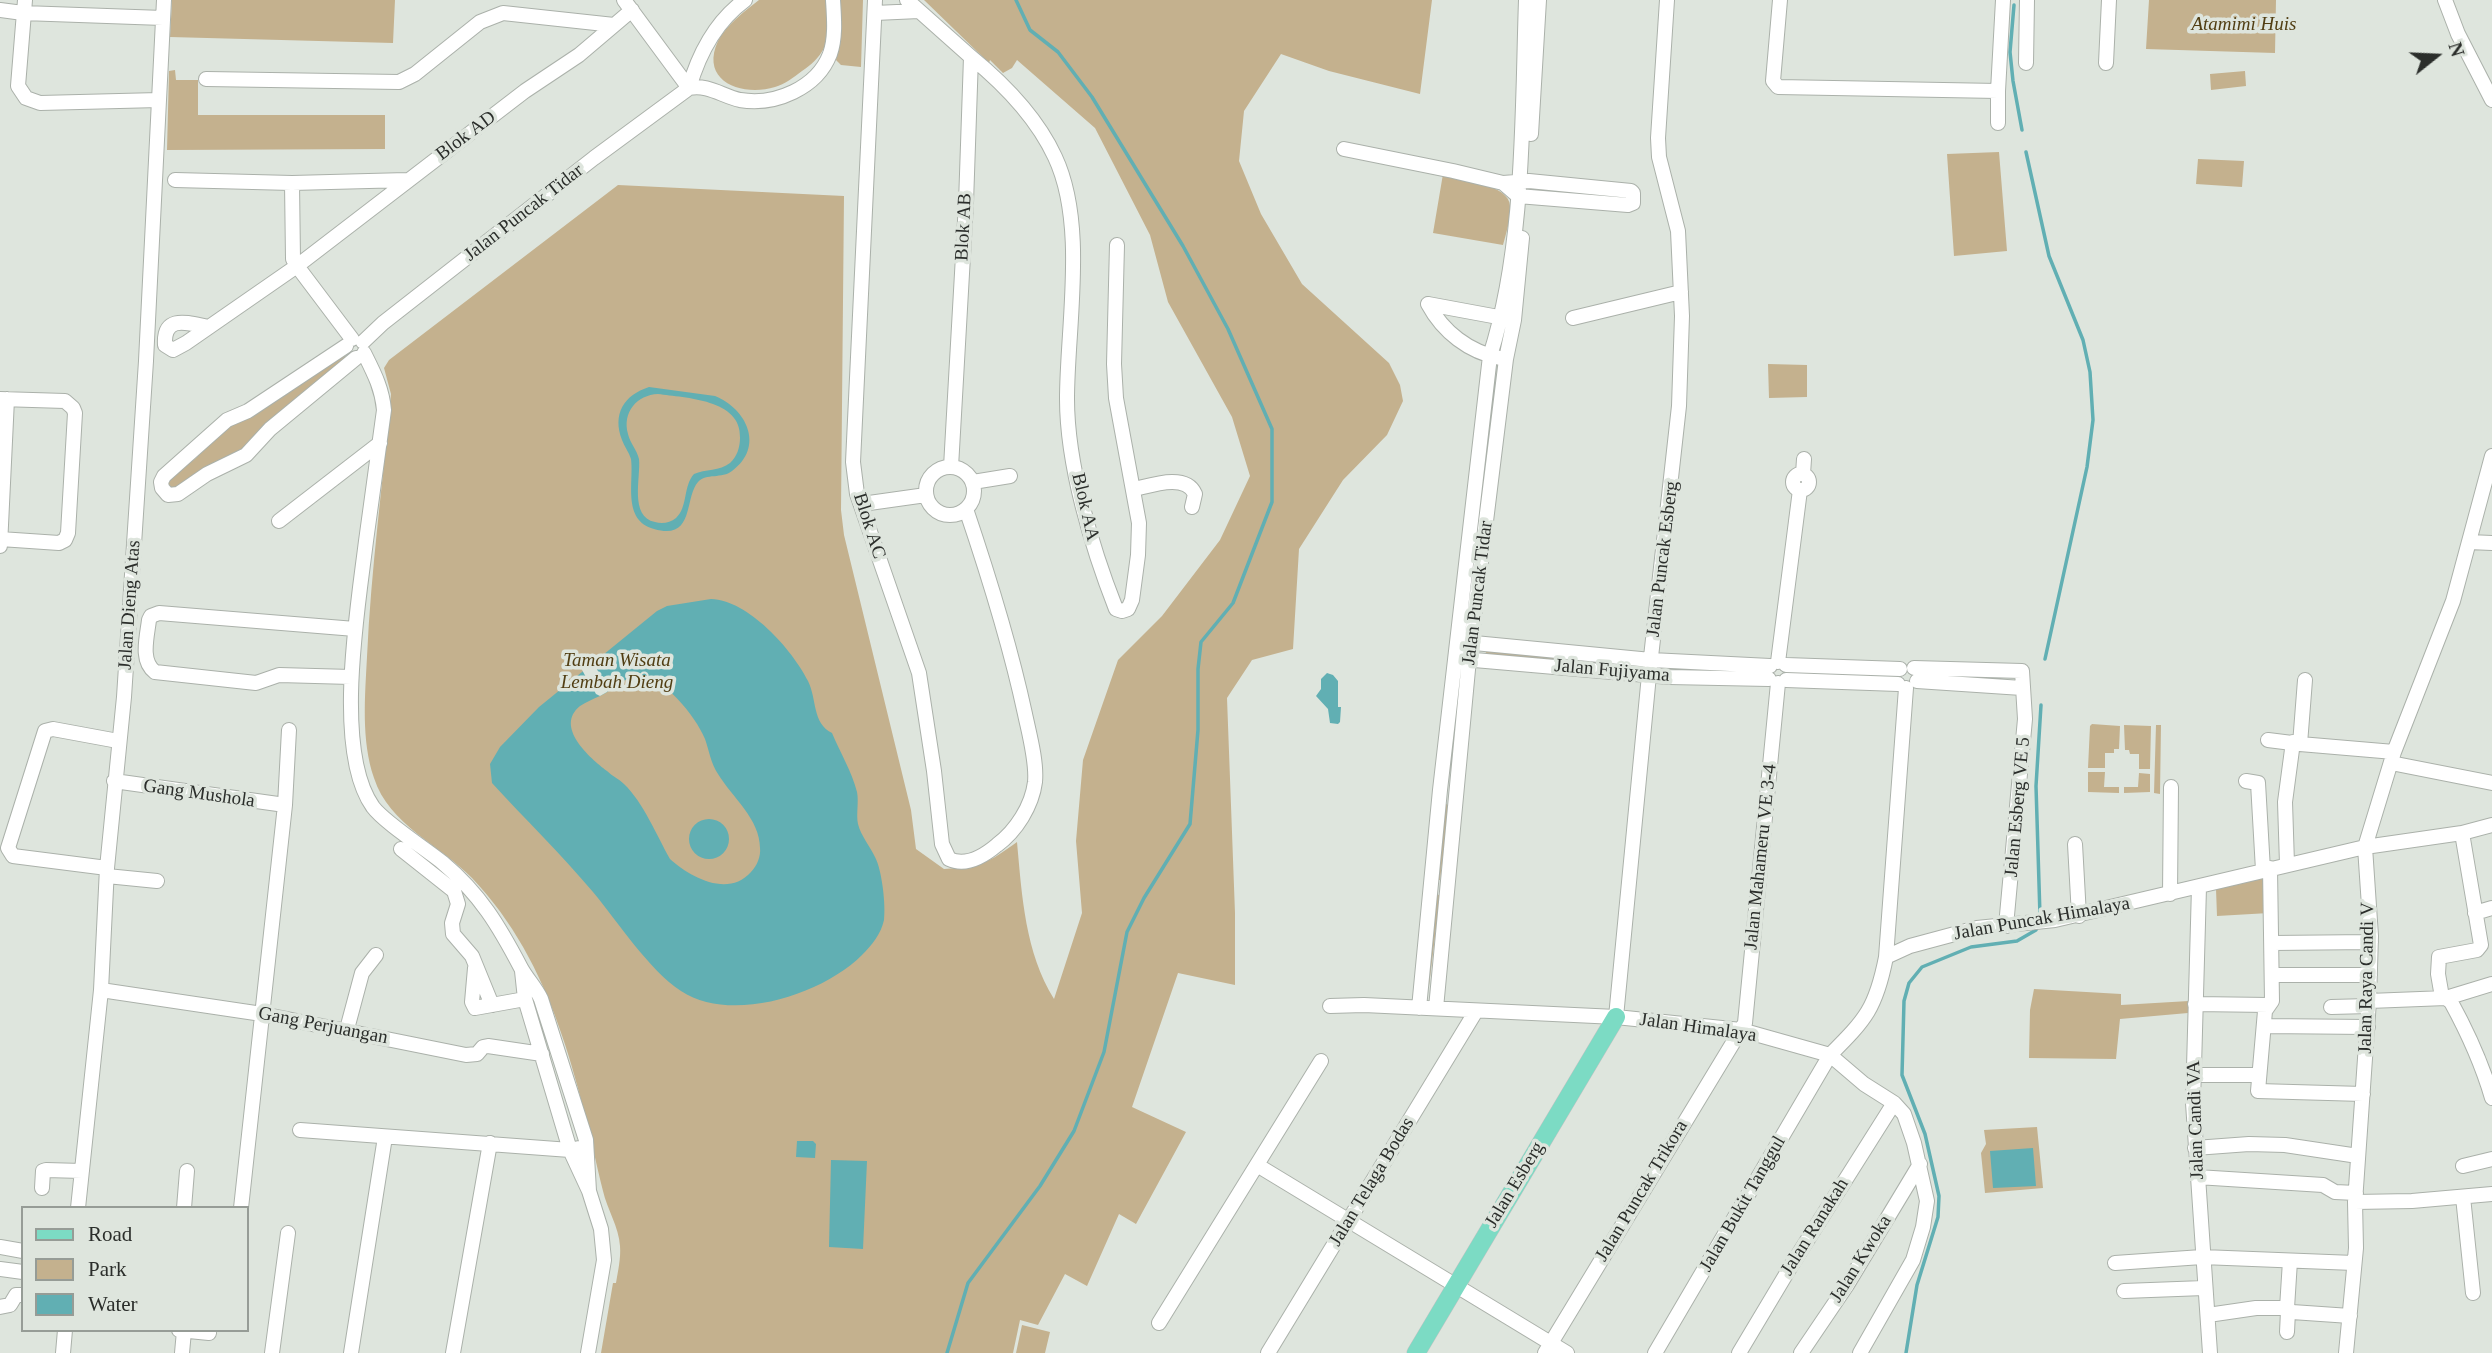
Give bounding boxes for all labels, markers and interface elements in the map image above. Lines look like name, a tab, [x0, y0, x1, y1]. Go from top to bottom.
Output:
park label: Atamimi Huis	[2191, 14, 2297, 36]
north arrow	[2401, 21, 2471, 91]
text: N	[2444, 40, 2469, 59]
street label: Blok AD	[432, 106, 500, 166]
street label: Jalan Puncak Tidar	[460, 159, 588, 267]
street label: Blok AB	[951, 192, 977, 262]
street label: Blok AA	[1066, 471, 1104, 543]
street label: Jalan Puncak Esberg	[1642, 480, 1684, 638]
street label: Blok AC	[848, 490, 890, 562]
street label: Jalan Puncak Tidar	[1458, 520, 1498, 666]
street label: Jalan Dieng Atas	[114, 539, 146, 671]
park label: Taman Wisata Lembah Dieng	[561, 650, 673, 694]
street label: Jalan Fujiyama	[1553, 655, 1671, 687]
street label: Jalan Esberg VE 5	[2001, 736, 2035, 878]
street label: Jalan Mahameru VE 3-4	[1740, 763, 1782, 951]
street label: Gang Mushola	[142, 775, 256, 813]
street label: Jalan Puncak Himalaya	[1952, 892, 2132, 946]
street label: Jalan Raya Candi V	[2354, 902, 2380, 1054]
street label: Gang Perjuangan	[256, 1002, 390, 1050]
street label: Jalan Himalaya	[1638, 1009, 1758, 1047]
street label: Jalan Candi VA	[2183, 1060, 2209, 1180]
street label: Jalan Telaga Bodas	[1325, 1113, 1419, 1251]
street label: Jalan Puncak Trikora	[1591, 1116, 1693, 1266]
street label: Jalan Bukit Tanggul	[1695, 1132, 1791, 1276]
street label: Jalan Esberg	[1480, 1138, 1550, 1232]
street label: Jalan Ranakah	[1776, 1174, 1854, 1280]
legend	[21, 1206, 248, 1332]
street label: Jalan Kwoka	[1825, 1211, 1897, 1307]
text: Road	[88, 1222, 132, 1246]
text: Park	[88, 1257, 127, 1281]
text: Water	[88, 1292, 138, 1316]

